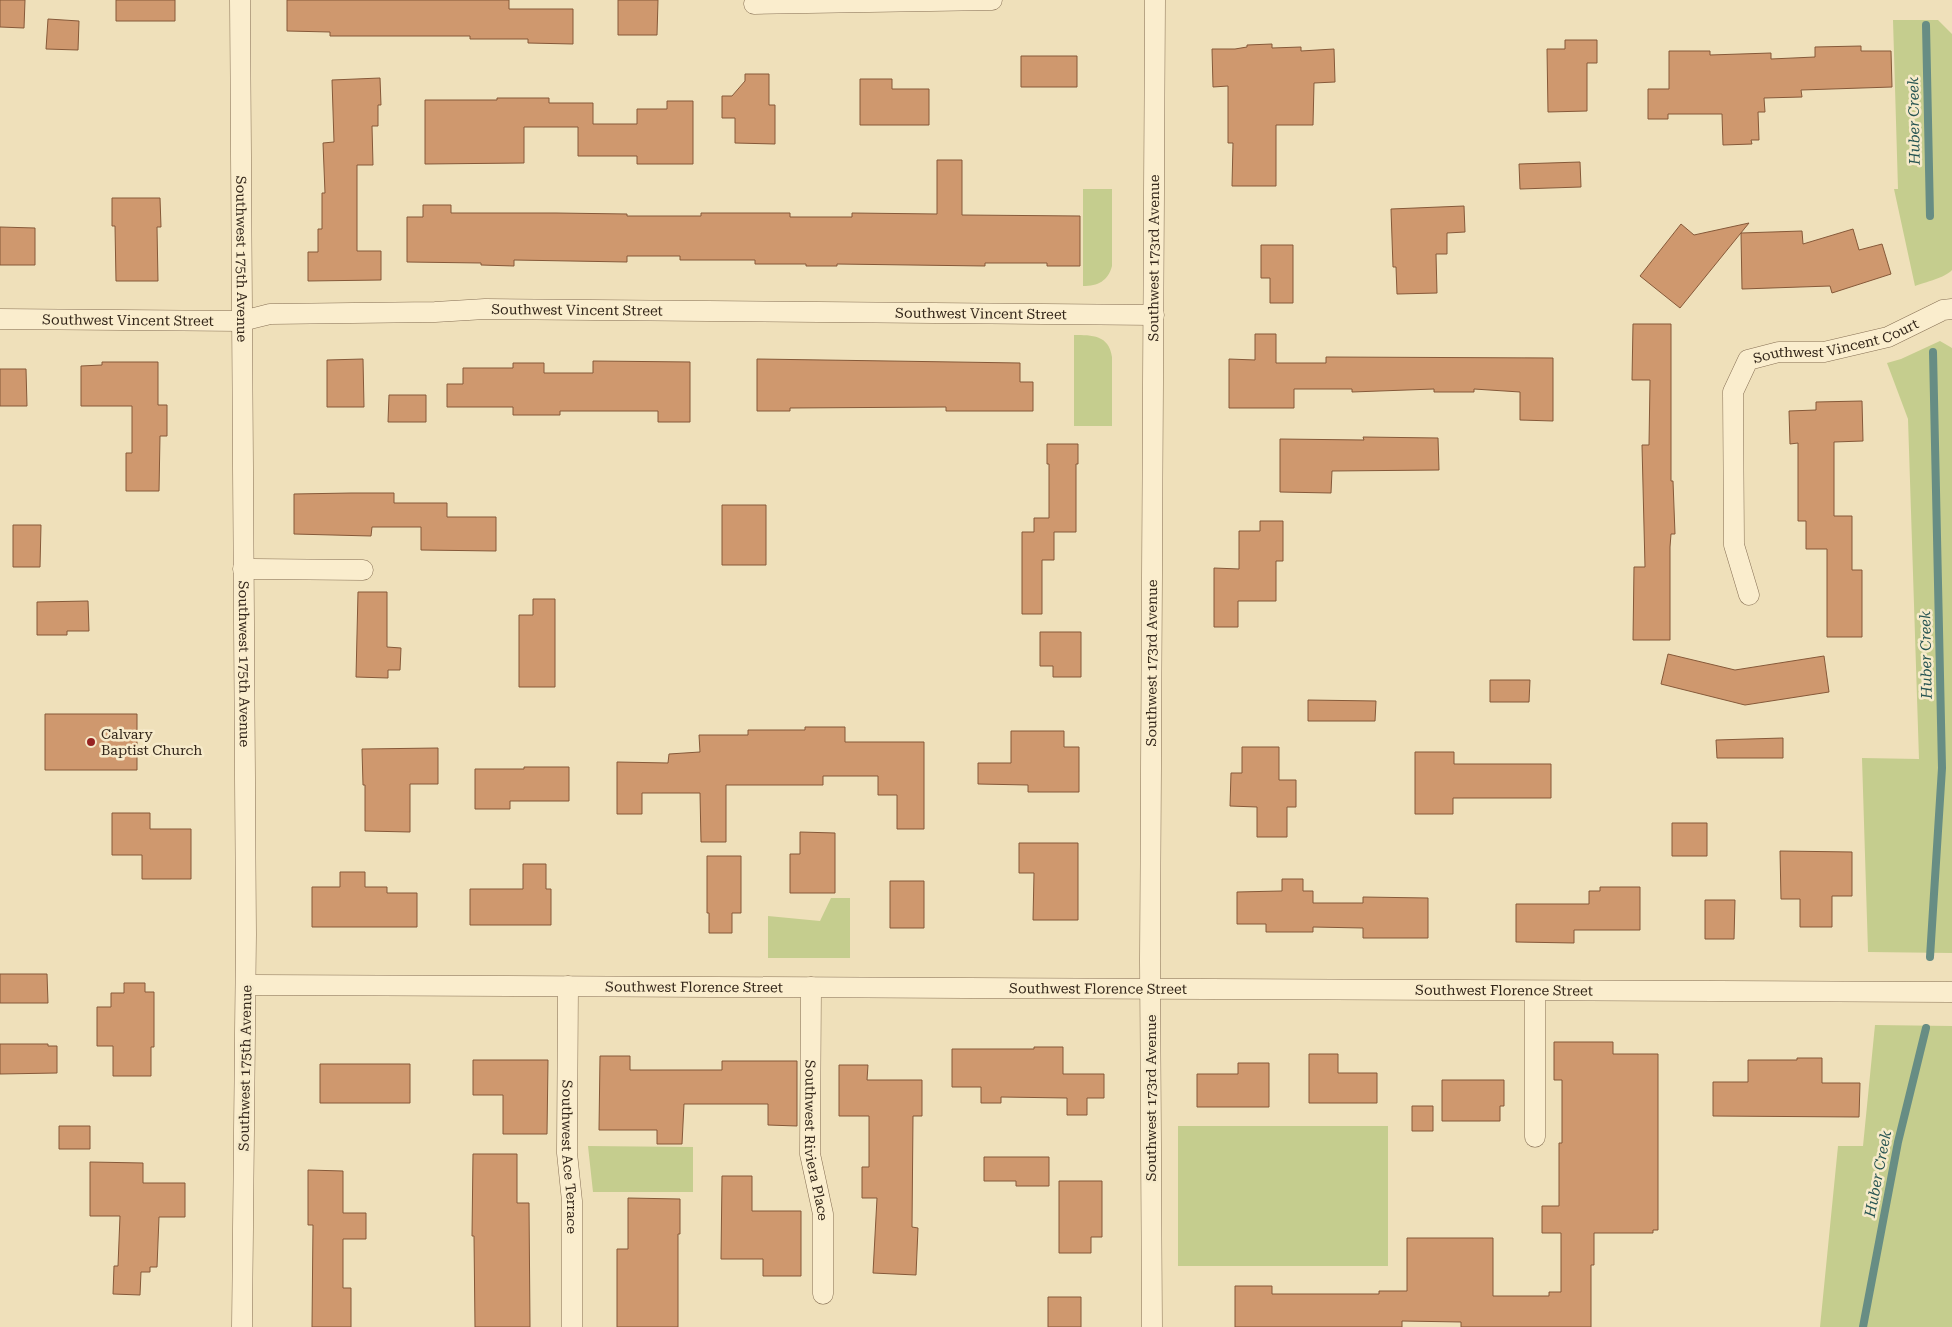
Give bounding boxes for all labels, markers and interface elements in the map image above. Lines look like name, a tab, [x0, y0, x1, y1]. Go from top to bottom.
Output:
water label: Huber Creek	[1904, 76, 1924, 166]
street label: Southwest 173rd Avenue	[1145, 174, 1162, 341]
street label: Southwest 175th Avenue	[233, 176, 250, 343]
street label: Southwest Vincent Street	[491, 301, 663, 319]
street label: Southwest Vincent Street	[895, 305, 1067, 322]
street label: Southwest Vincent Street	[42, 311, 214, 329]
street label: Southwest Vincent Court	[1751, 315, 1921, 366]
street label: Southwest 173rd Avenue	[1143, 579, 1160, 746]
street label: Southwest 175th Avenue	[236, 581, 253, 748]
water label: Huber Creek	[1916, 610, 1936, 700]
place label: Calvary Baptist Church	[101, 726, 202, 758]
marker: Calvary Baptist Church	[85, 736, 97, 748]
street label: Southwest Florence Street	[605, 978, 783, 995]
street label: Southwest Florence Street	[1009, 980, 1187, 997]
street label: Southwest Florence Street	[1415, 982, 1593, 999]
street label: Southwest 175th Avenue	[236, 984, 254, 1151]
street label: Southwest 173rd Avenue	[1143, 1014, 1159, 1181]
street label: Southwest Riviera Place	[802, 1060, 831, 1221]
street label: Southwest Ace Terrace	[559, 1080, 580, 1234]
water label: Huber Creek	[1861, 1128, 1895, 1220]

